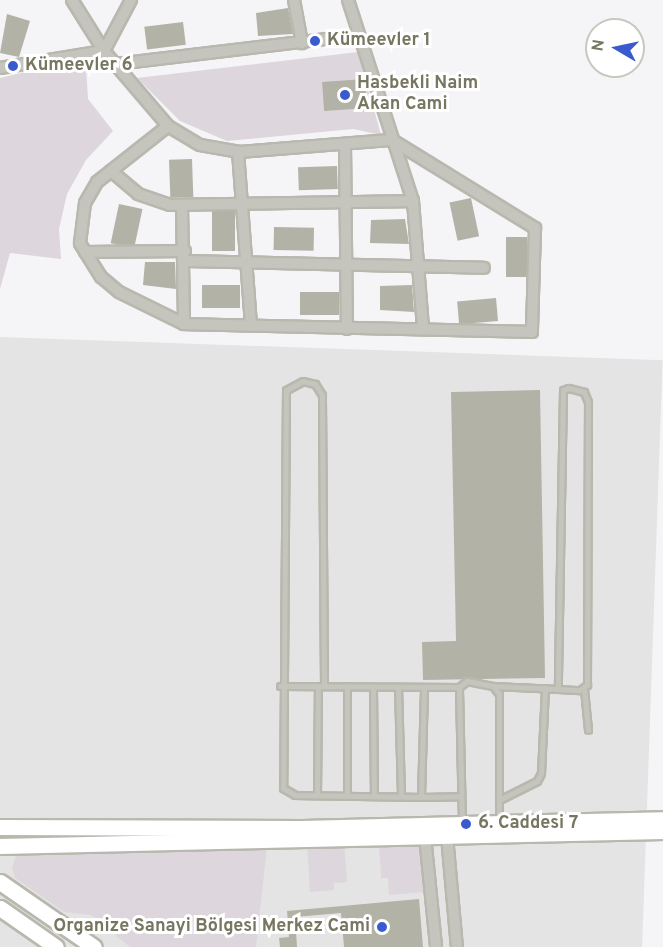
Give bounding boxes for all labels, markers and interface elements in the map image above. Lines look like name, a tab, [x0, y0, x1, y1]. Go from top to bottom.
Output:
north arrow	[585, 18, 645, 78]
place label: Kümeevler 1	[327, 30, 431, 52]
marker: Kümeevler 1	[308, 34, 322, 48]
text: N	[588, 38, 610, 53]
place label: Kümeevler 6	[25, 55, 133, 77]
marker: Kümeevler 6	[6, 59, 20, 73]
place label: Hasbekli Naim Akan Cami	[357, 74, 478, 116]
marker: Hasbekli Naim Akan Cami	[338, 88, 352, 102]
place label: 6. Caddesi 7	[478, 813, 578, 835]
marker: 6. Caddesi 7	[459, 817, 473, 831]
place label: Organize Sanayi Bölgesi Merkez Cami	[53, 916, 370, 938]
marker: Organize Sanayi Bölgesi Merkez Cami	[375, 920, 389, 934]

